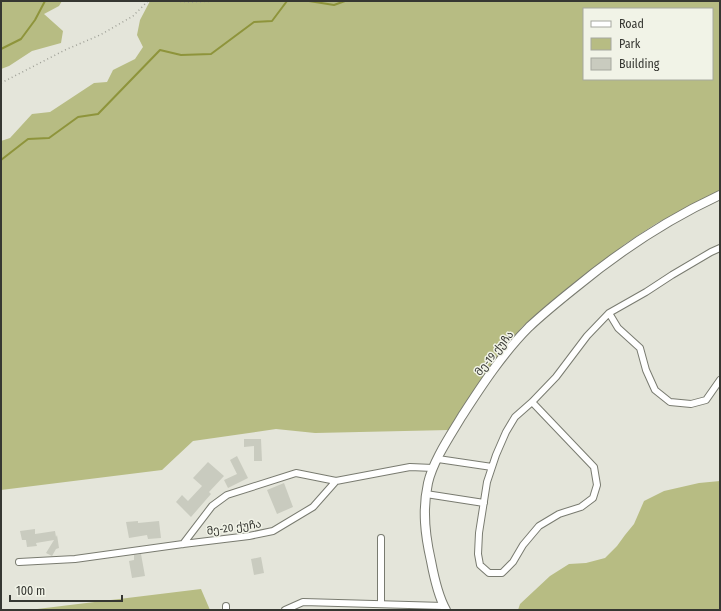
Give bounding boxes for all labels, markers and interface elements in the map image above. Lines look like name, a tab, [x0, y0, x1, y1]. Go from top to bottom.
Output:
legend	[583, 8, 713, 80]
text: Road	[619, 17, 644, 31]
text: Park	[619, 37, 641, 51]
text: Building	[619, 57, 660, 71]
street label: მე-19 ქუჩა	[472, 328, 516, 378]
street label: მე-20 ქუჩა	[206, 517, 262, 538]
scale bar	[10, 577, 122, 603]
text: 100 m	[16, 584, 45, 598]

